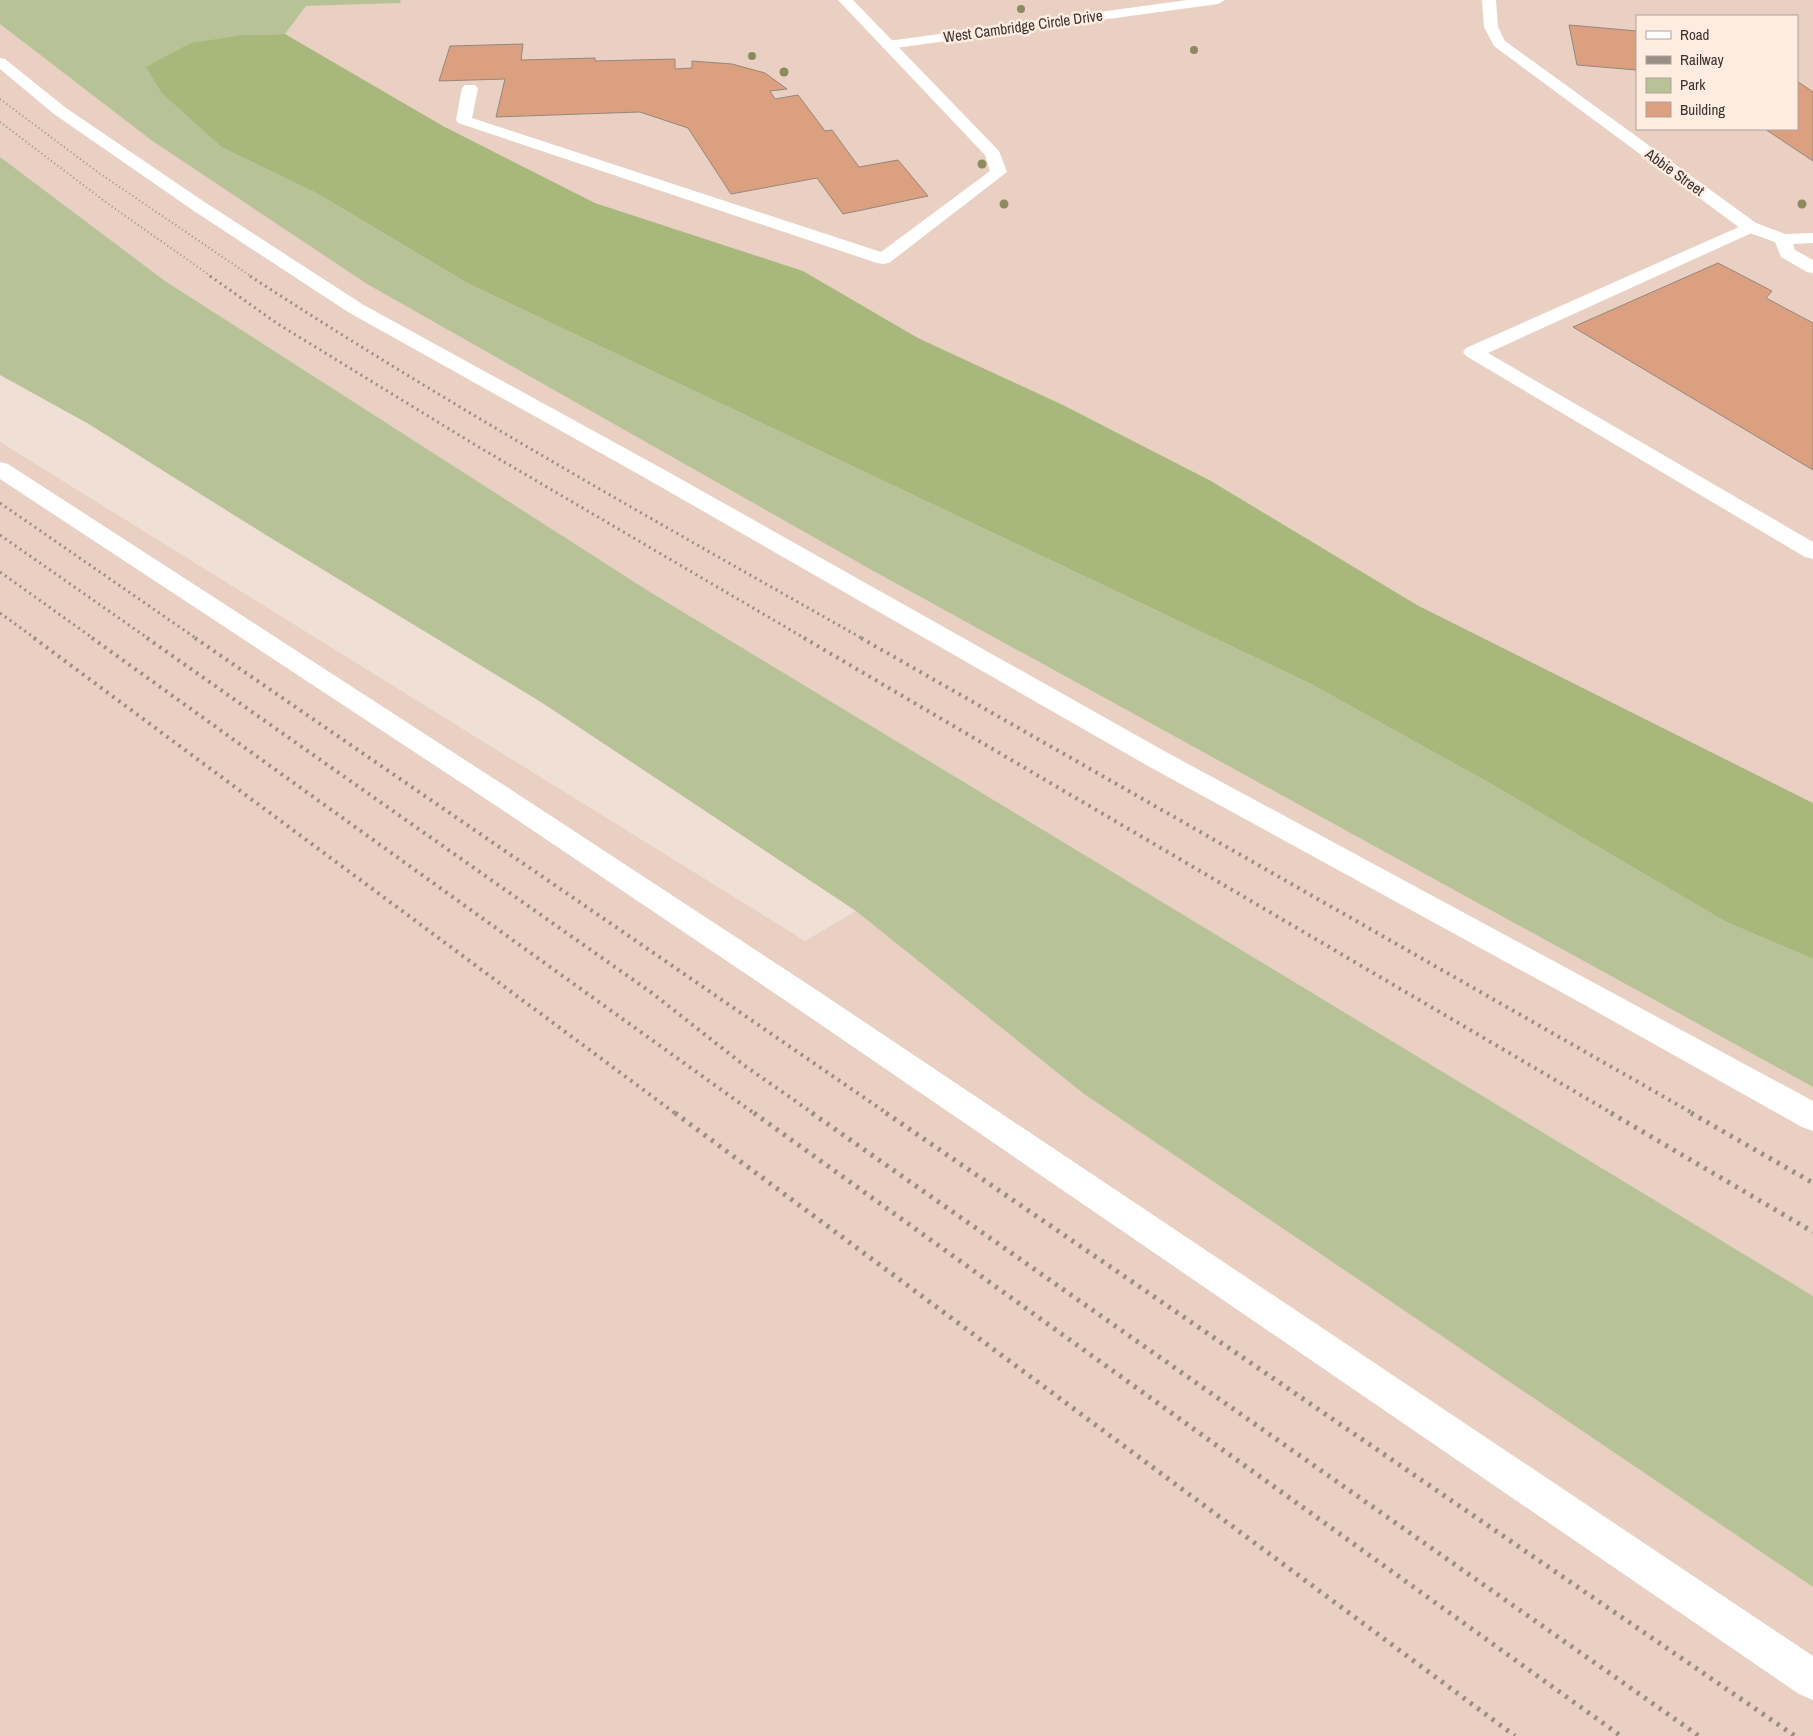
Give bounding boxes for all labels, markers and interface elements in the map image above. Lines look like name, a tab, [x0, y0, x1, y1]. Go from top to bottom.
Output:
street label: West Cambridge Circle Drive	[942, 4, 1104, 48]
legend	[1636, 15, 1798, 130]
text: Road	[1680, 24, 1709, 45]
text: Railway	[1680, 49, 1725, 70]
text: Park	[1680, 74, 1706, 95]
text: Building	[1680, 99, 1725, 120]
street label: Abbie Street	[1640, 143, 1709, 201]

